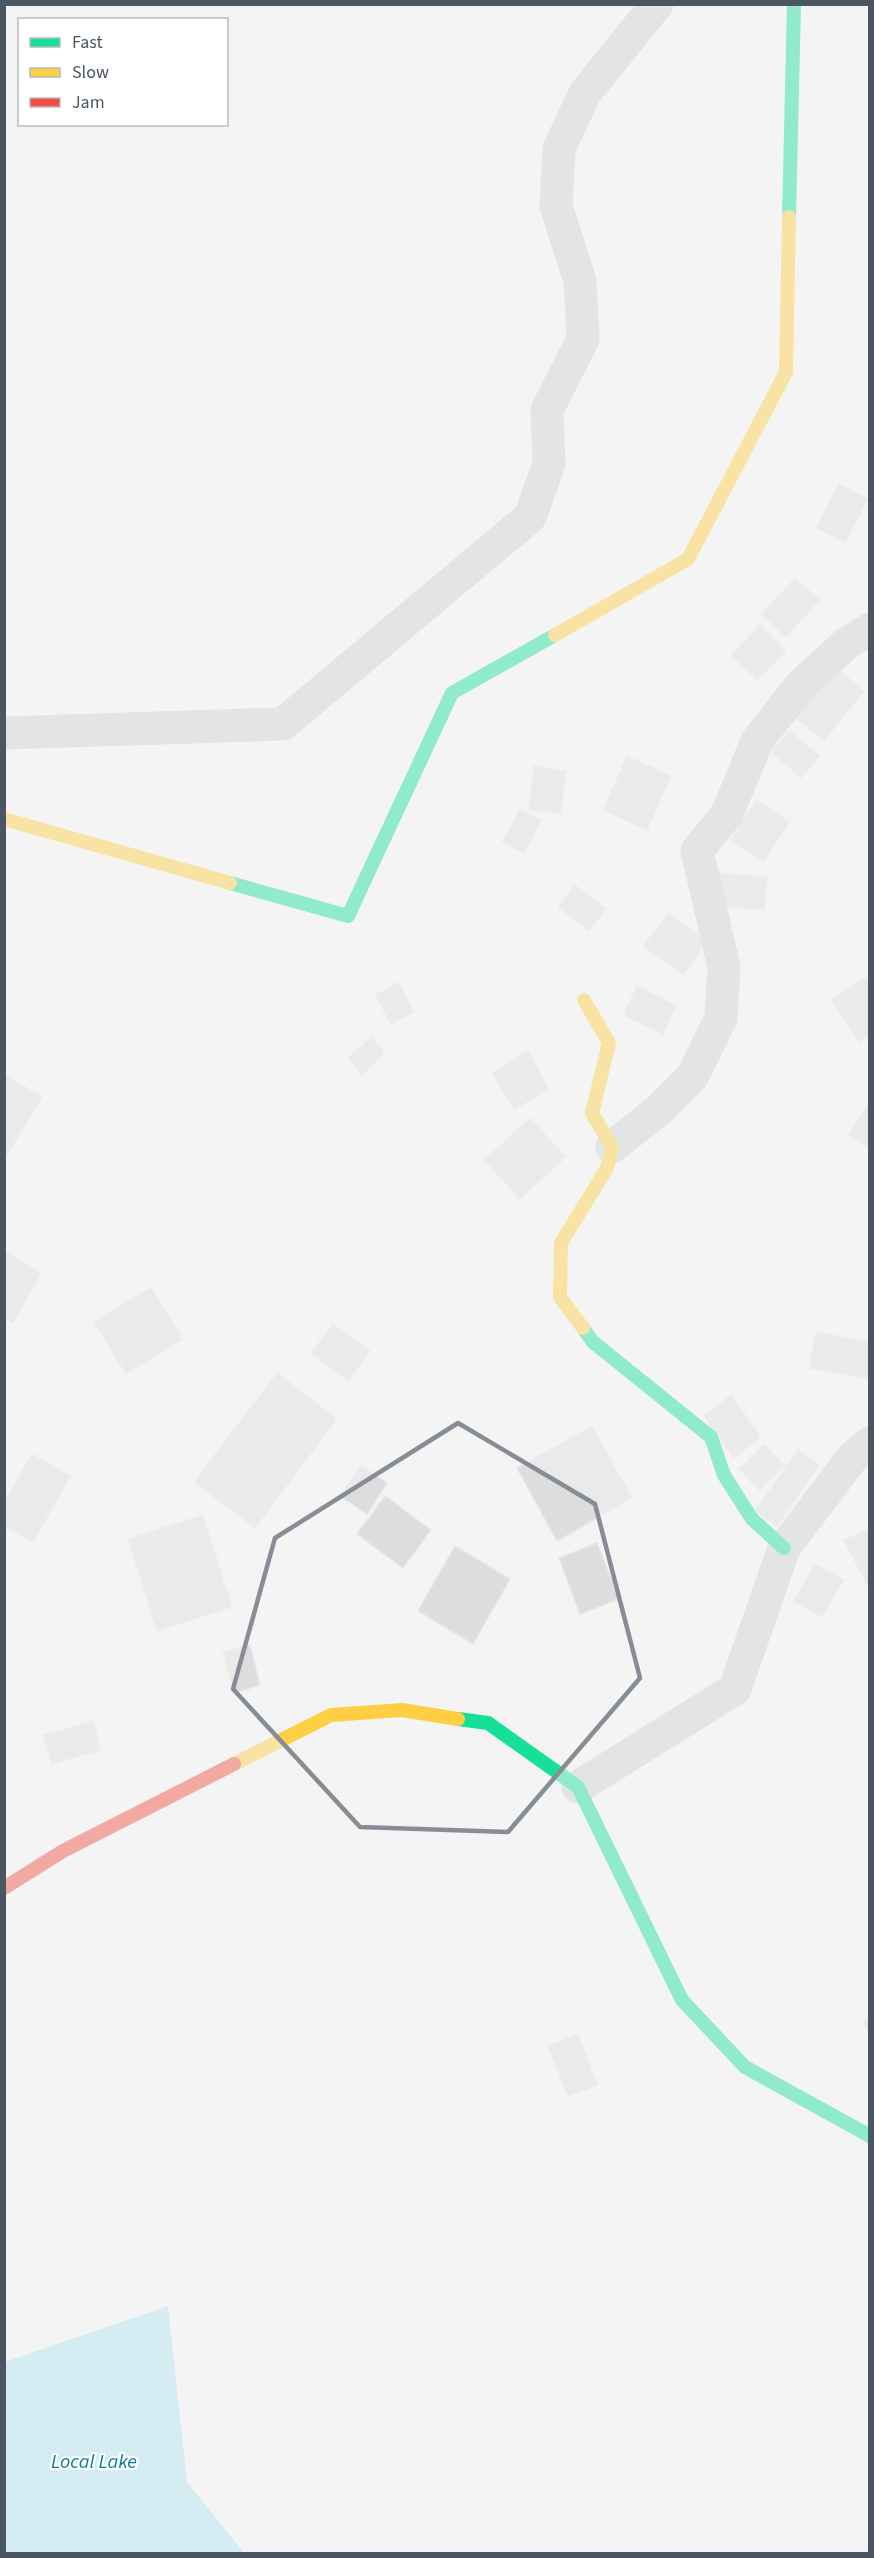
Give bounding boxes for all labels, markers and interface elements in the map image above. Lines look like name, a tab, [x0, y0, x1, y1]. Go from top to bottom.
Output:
legend	[18, 18, 228, 126]
text: Fast	[72, 30, 103, 55]
text: Slow	[72, 60, 109, 85]
text: Jam	[72, 90, 105, 115]
water label: Local Lake	[51, 2448, 137, 2476]

